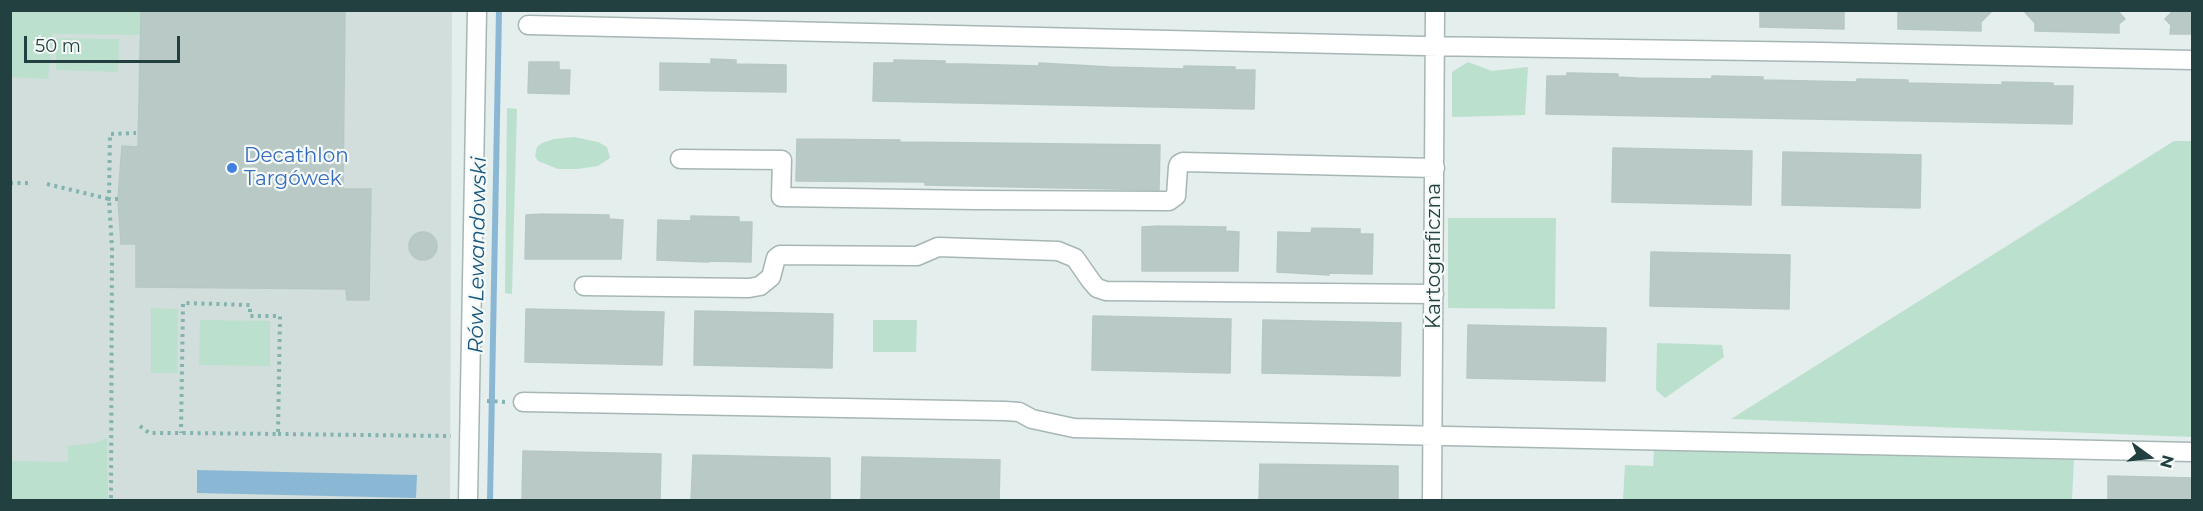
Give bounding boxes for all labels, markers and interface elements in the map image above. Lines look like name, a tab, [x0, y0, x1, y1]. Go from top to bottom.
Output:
scale bar	[27, 24, 183, 62]
text: 50 m	[35, 35, 81, 57]
place label: Decathlon Targówek	[244, 144, 349, 191]
water label: Rów Lewandowski	[464, 156, 492, 354]
marker: Decathlon Targówek	[225, 161, 239, 175]
street label: Kartograficzna	[1422, 183, 1446, 329]
north arrow	[2119, 427, 2179, 487]
text: N	[2156, 453, 2178, 470]

